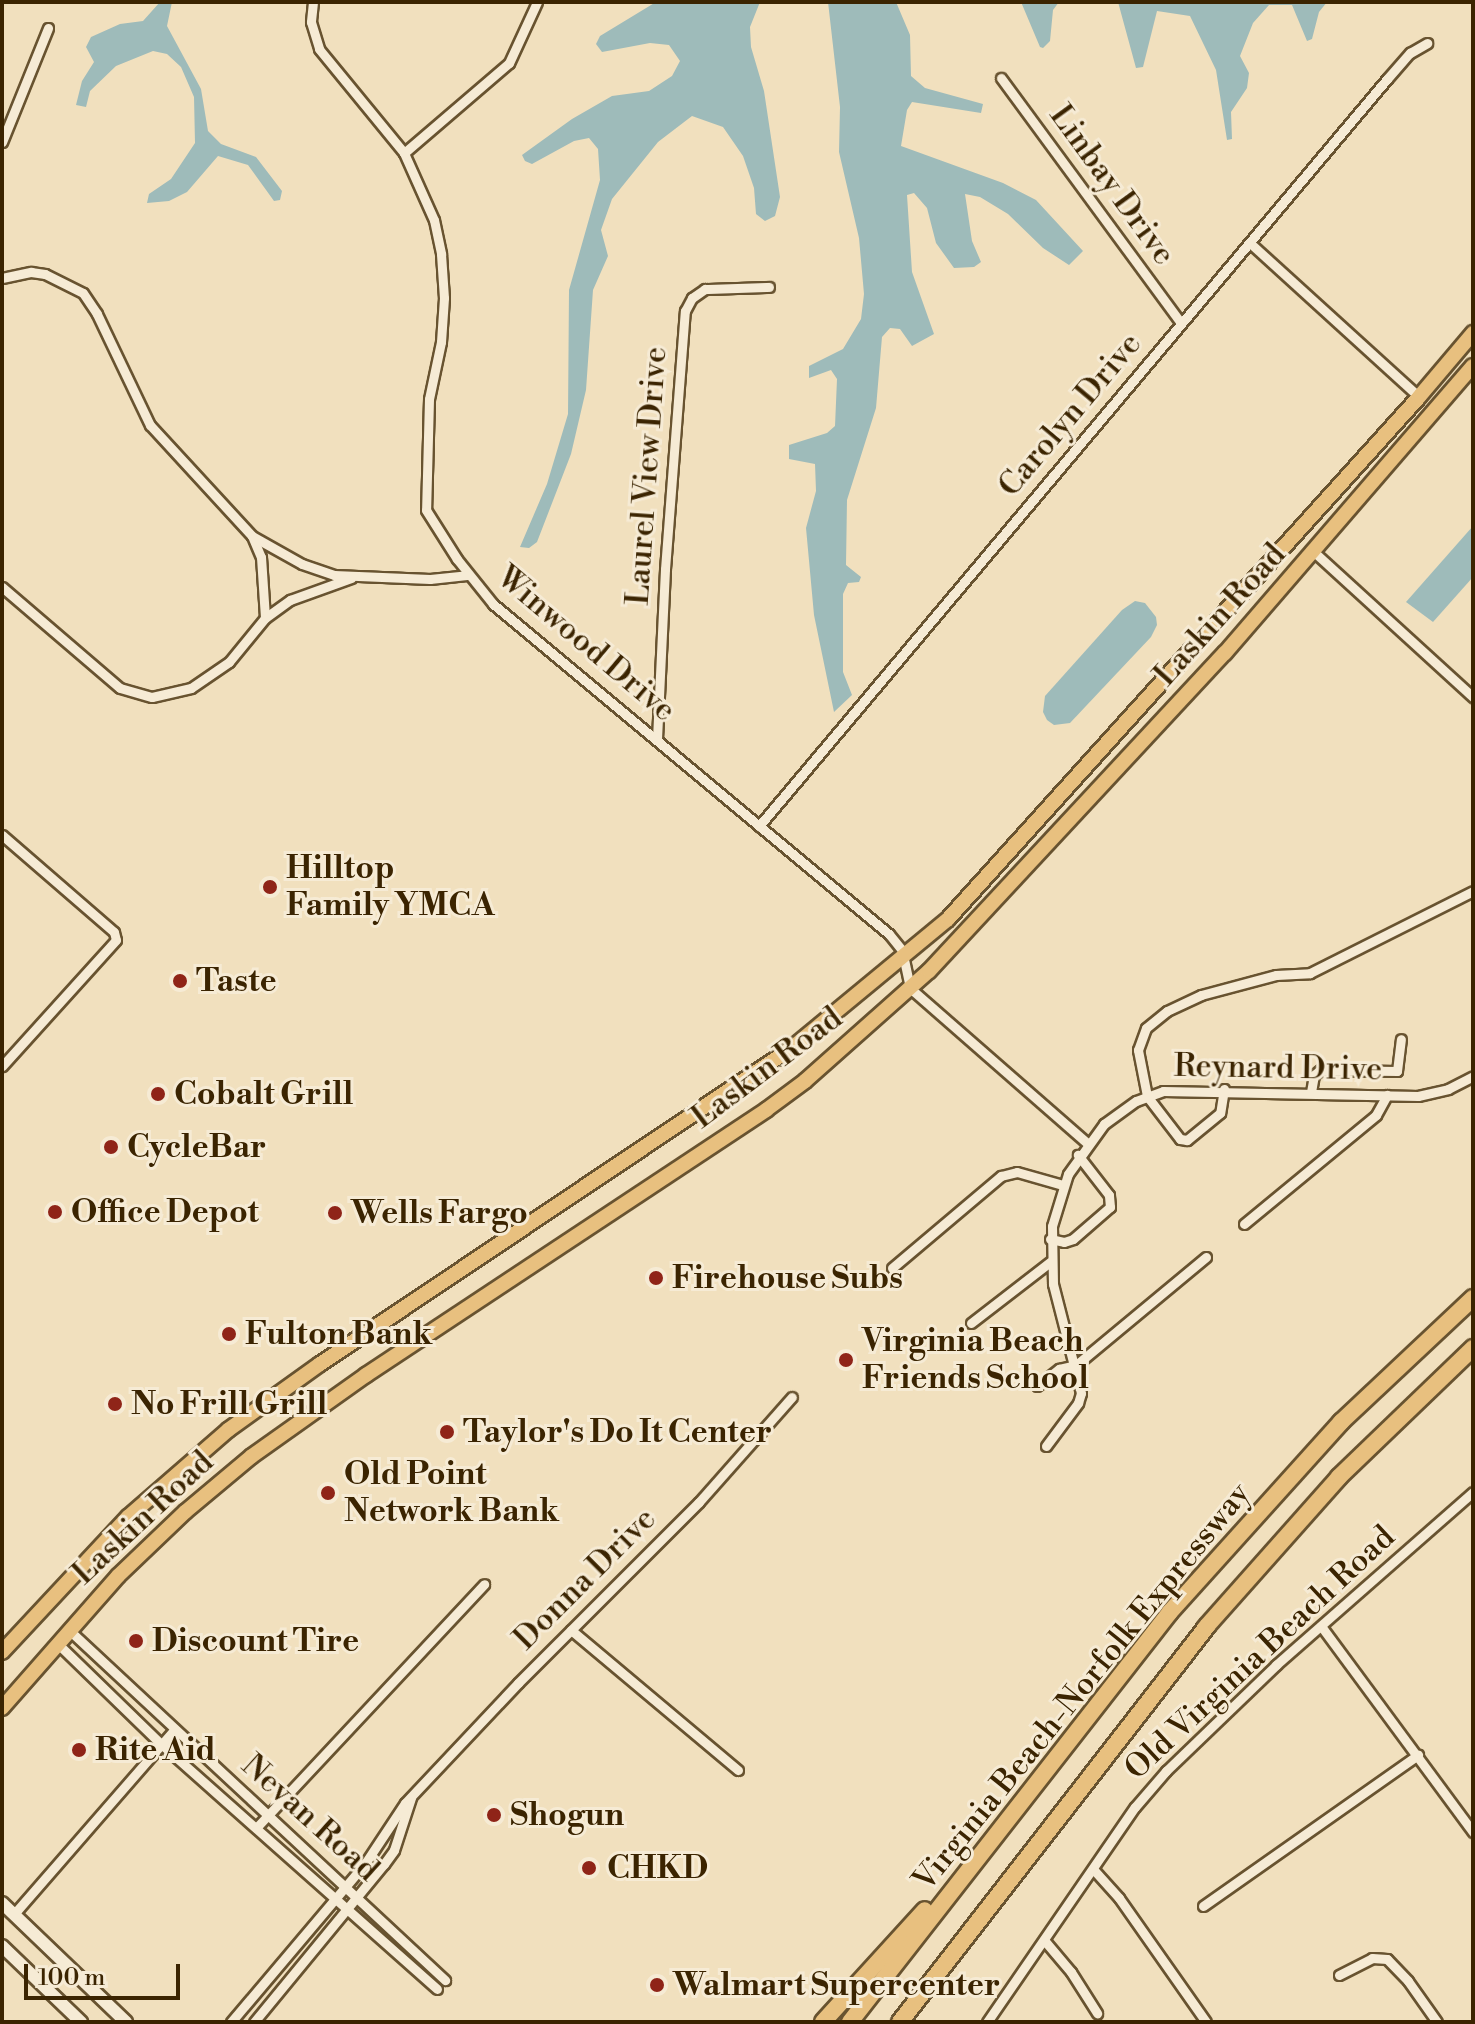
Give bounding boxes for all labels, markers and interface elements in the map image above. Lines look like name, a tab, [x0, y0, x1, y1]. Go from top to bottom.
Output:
street label: Linbay Drive	[1041, 97, 1183, 273]
street label: Carolyn Drive	[990, 325, 1150, 505]
street label: Laurel View Drive	[619, 345, 675, 607]
street label: Laskin Road	[1146, 536, 1294, 694]
street label: Winwood Drive	[489, 558, 683, 730]
place label: Hilltop Family YMCA	[286, 850, 495, 925]
marker: Hilltop Family YMCA	[261, 878, 279, 896]
place label: Taste	[196, 962, 277, 1000]
marker: Taste	[171, 972, 189, 990]
street label: Laskin Road	[684, 999, 850, 1137]
street label: Reynard Drive	[1173, 1047, 1383, 1089]
place label: Cobalt Grill	[174, 1075, 353, 1113]
marker: Cobalt Grill	[149, 1085, 167, 1103]
place label: CycleBar	[127, 1128, 266, 1166]
marker: CycleBar	[102, 1138, 120, 1156]
place label: Office Depot	[71, 1193, 259, 1231]
place label: Wells Fargo	[351, 1194, 528, 1232]
marker: Office Depot	[46, 1203, 64, 1221]
marker: Wells Fargo	[326, 1204, 344, 1222]
place label: Firehouse Subs	[672, 1259, 903, 1297]
marker: Firehouse Subs	[647, 1269, 665, 1287]
place label: Fulton Bank	[245, 1315, 432, 1353]
place label: Virginia Beach Friends School	[862, 1323, 1089, 1398]
marker: Fulton Bank	[220, 1325, 238, 1343]
marker: Virginia Beach Friends School	[837, 1351, 855, 1369]
place label: No Frill Grill	[131, 1385, 327, 1423]
marker: No Frill Grill	[106, 1395, 124, 1413]
place label: Taylor's Do It Center	[463, 1413, 772, 1451]
marker: Taylor's Do It Center	[438, 1423, 456, 1441]
street label: Laskin Road	[65, 1443, 221, 1593]
place label: Old Point Network Bank	[344, 1456, 559, 1531]
street label: Virginia Beach-Norfolk Expressway	[905, 1475, 1259, 1899]
marker: Old Point Network Bank	[319, 1484, 337, 1502]
street label: Donna Drive	[506, 1500, 664, 1658]
street label: Old Virginia Beach Road	[1117, 1518, 1403, 1788]
place label: Discount Tire	[152, 1622, 359, 1660]
marker: Discount Tire	[127, 1632, 145, 1650]
place label: Rite Aid	[95, 1731, 216, 1769]
marker: Rite Aid	[70, 1741, 88, 1759]
street label: Nevan Road	[233, 1746, 387, 1890]
place label: Shogun	[510, 1796, 624, 1834]
marker: Shogun	[485, 1806, 503, 1824]
place label: CHKD	[607, 1849, 708, 1887]
marker: CHKD	[578, 1857, 600, 1879]
scale bar	[28, 1948, 184, 1998]
text: 100 m	[38, 1963, 105, 1993]
place label: Walmart Supercenter	[673, 1966, 1000, 2004]
marker: Walmart Supercenter	[648, 1976, 666, 1994]

